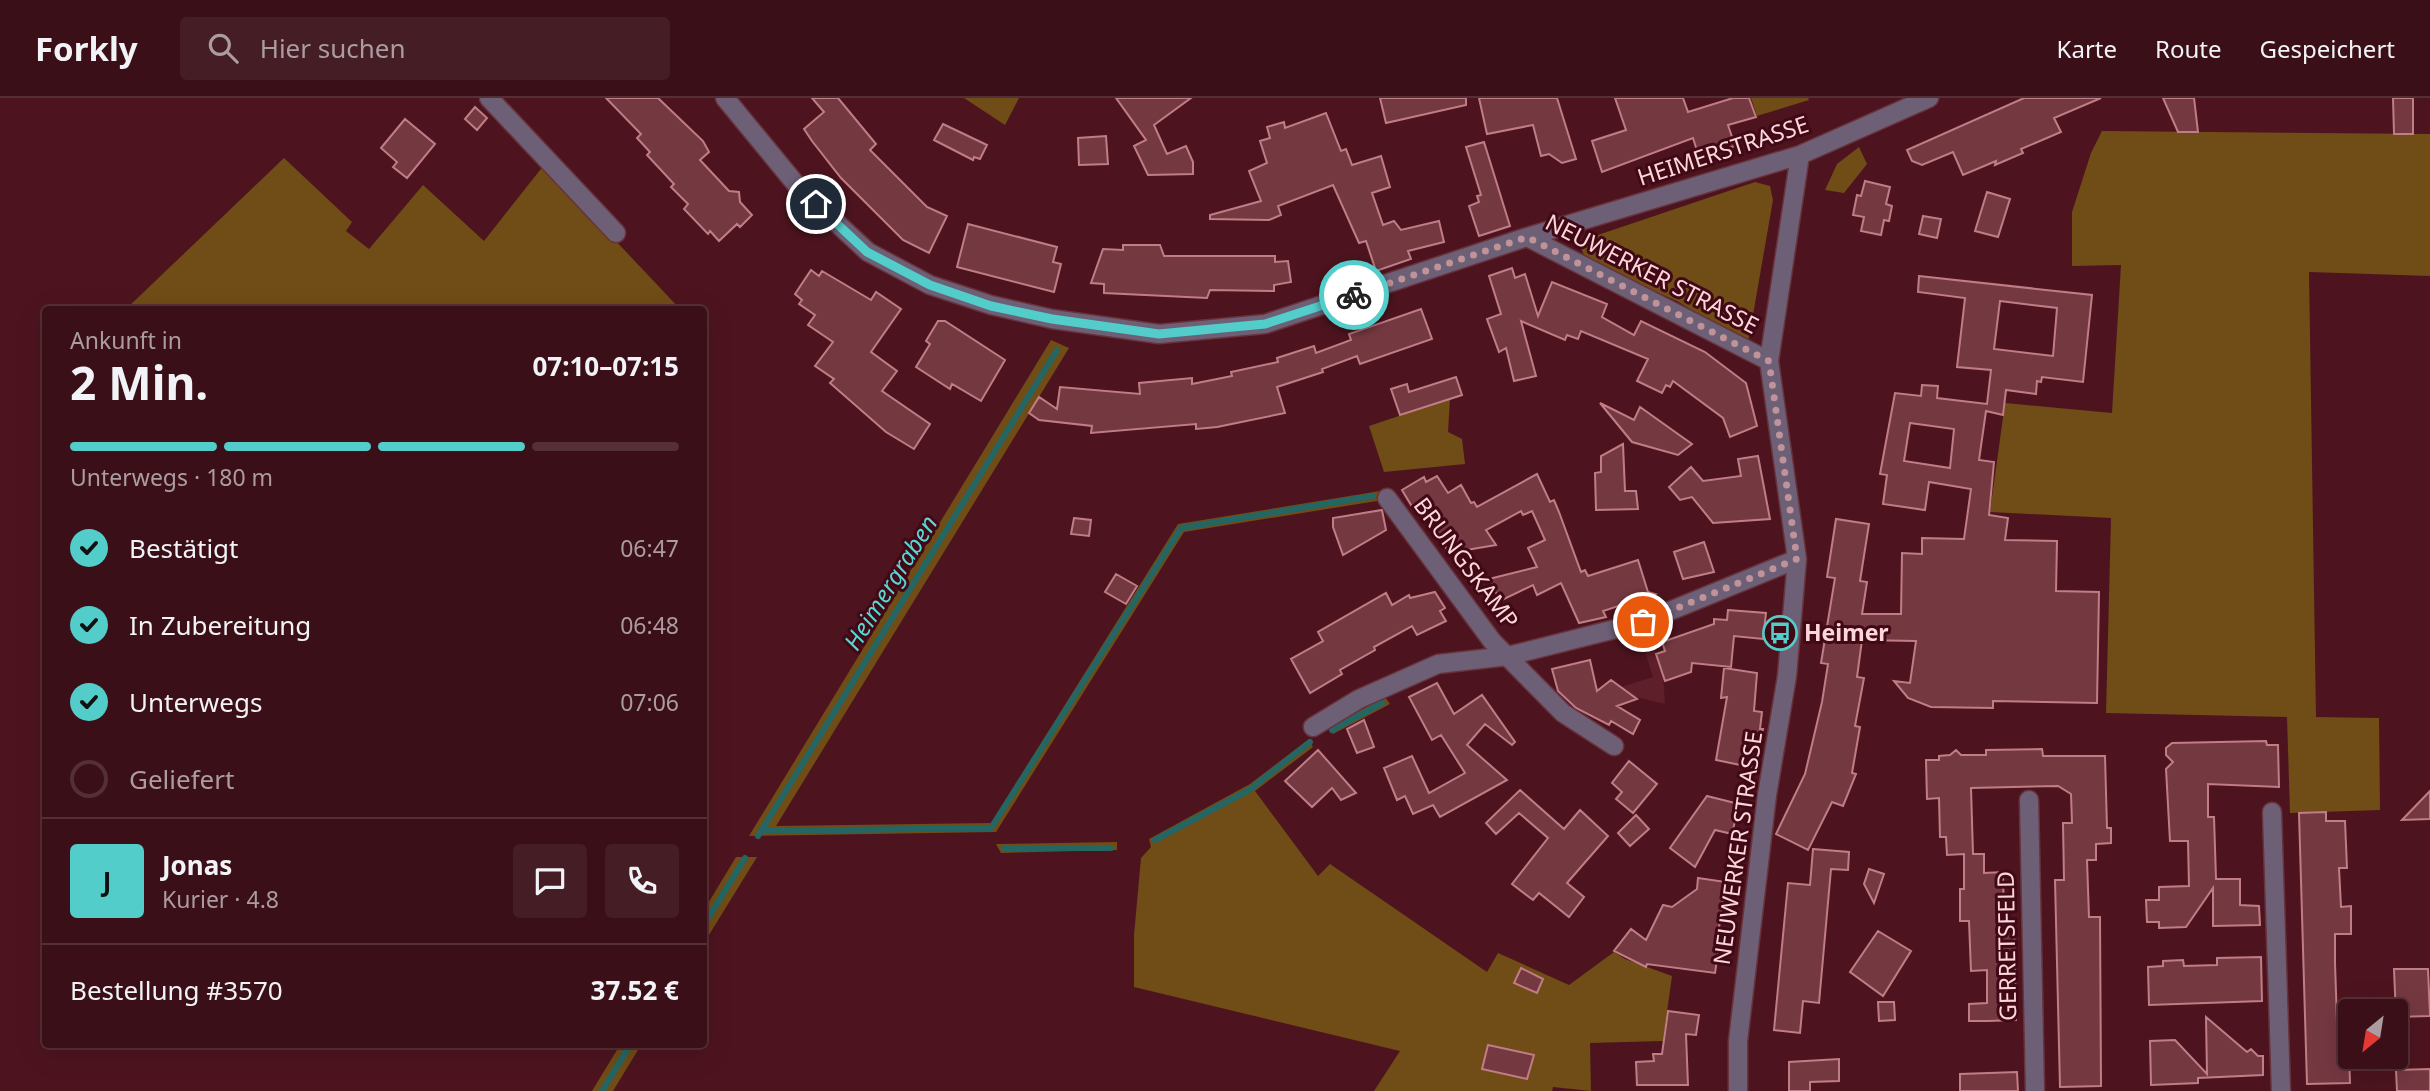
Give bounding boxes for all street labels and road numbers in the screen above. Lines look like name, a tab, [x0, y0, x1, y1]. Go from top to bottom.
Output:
street label: HEIMERSTRASSE	[1633, 107, 1812, 193]
street label: NEUWERKER STRASSE	[1540, 205, 1765, 341]
street label: BRUNGSKAMP	[1407, 490, 1527, 635]
street label: NEUWERKER STRASSE	[1705, 729, 1769, 967]
street label: GERRETSFELD	[1989, 871, 2023, 1021]

